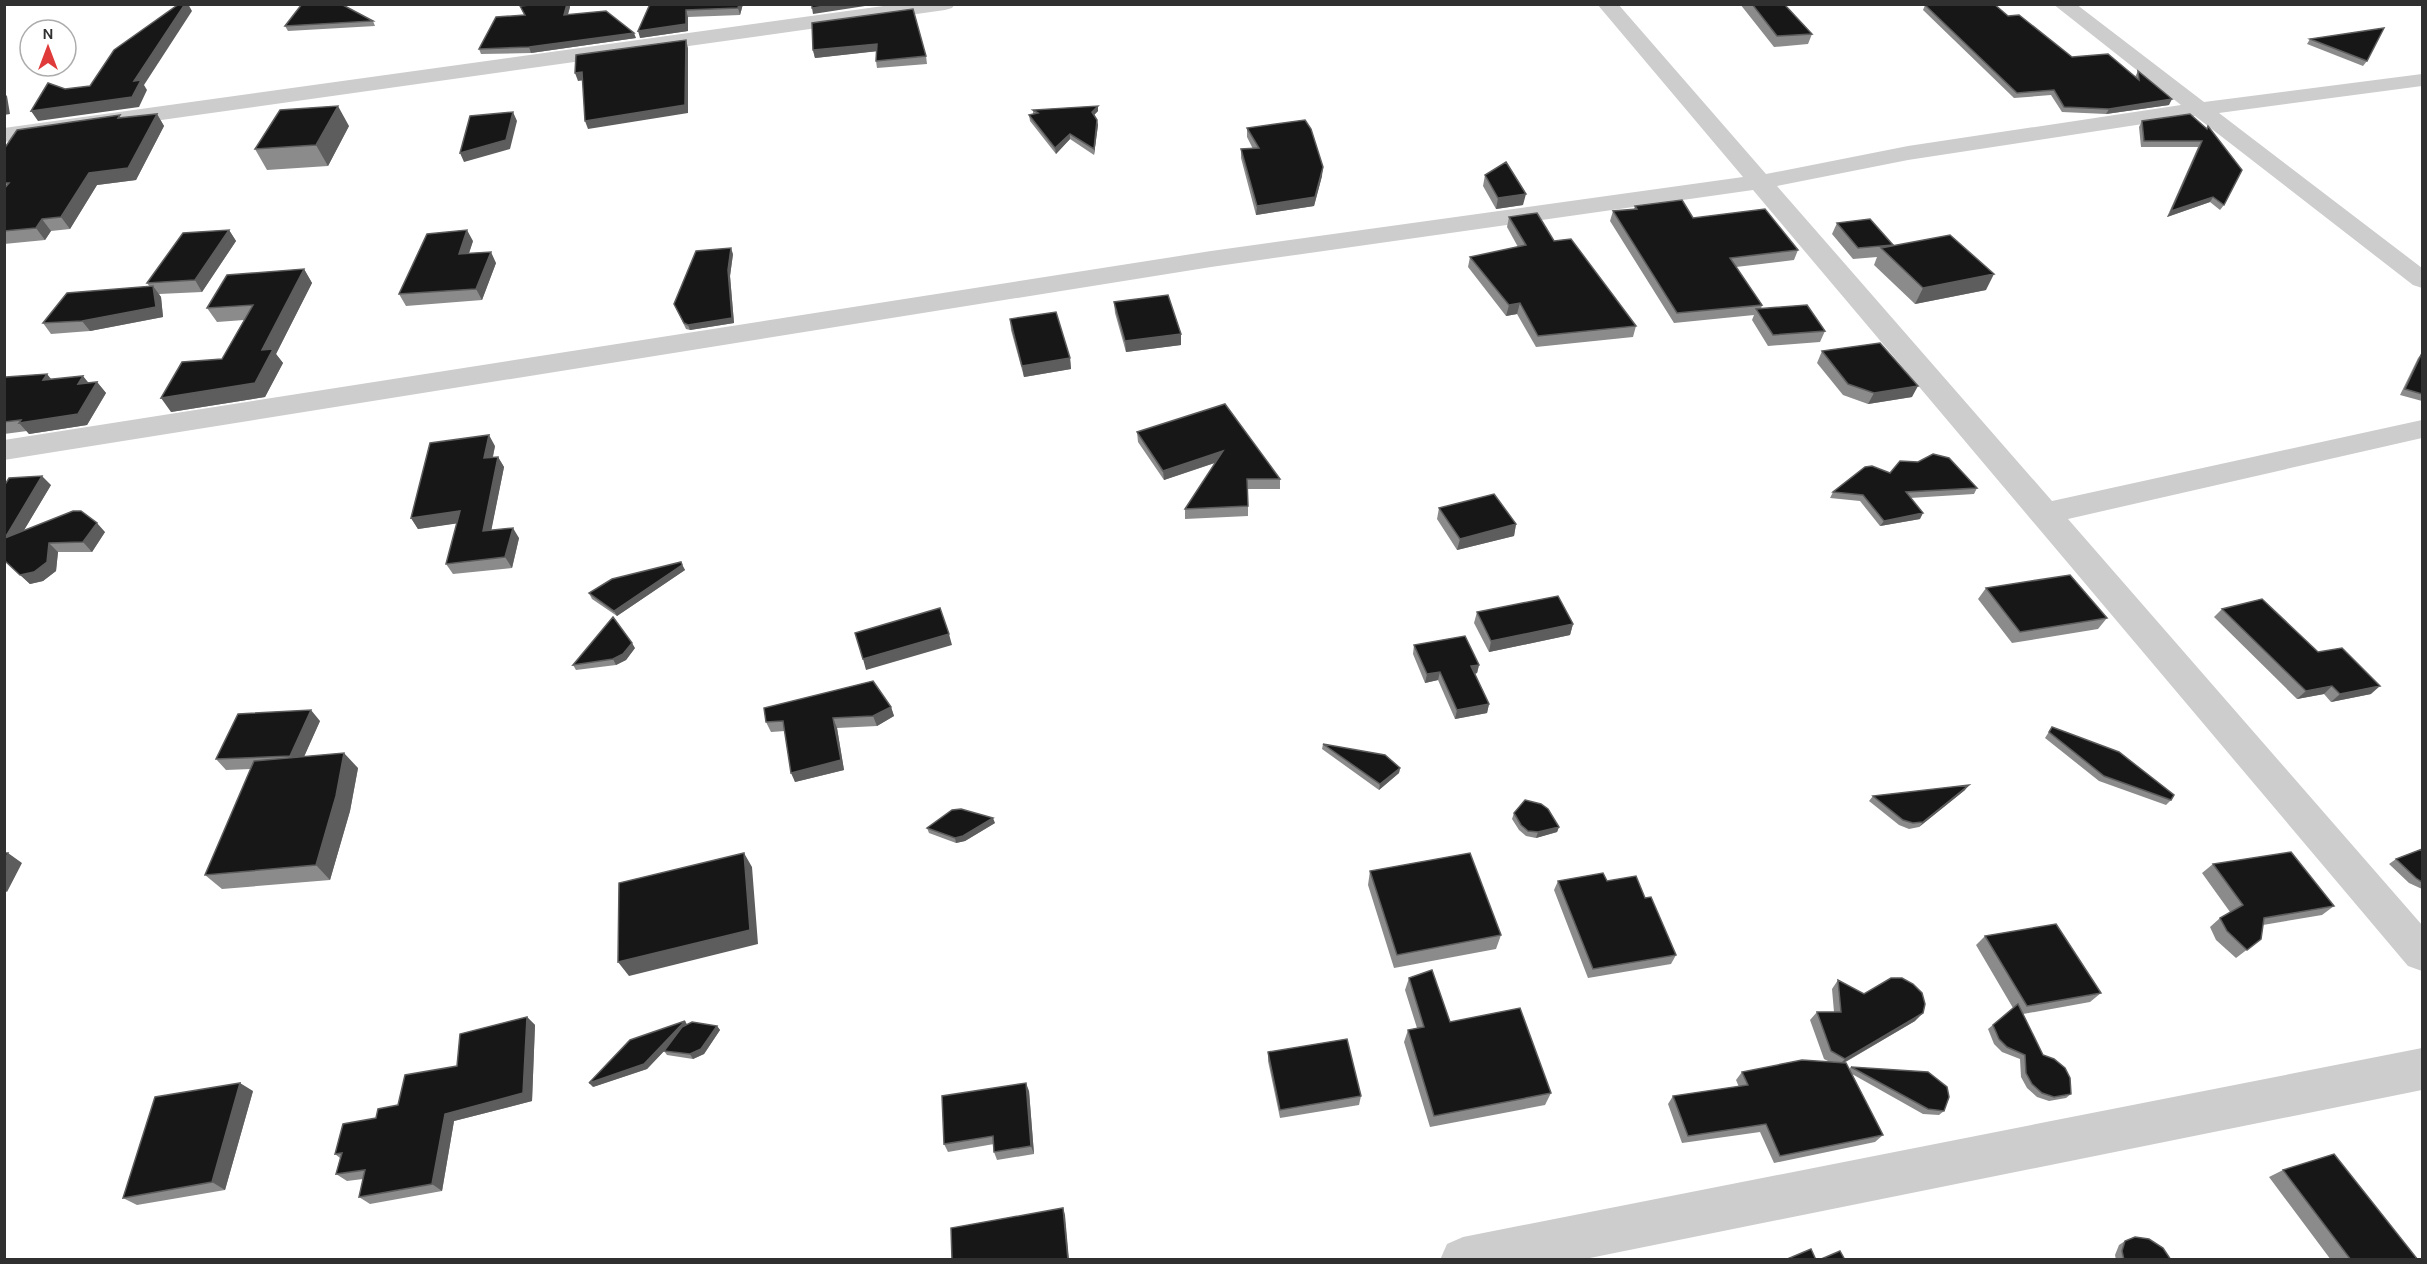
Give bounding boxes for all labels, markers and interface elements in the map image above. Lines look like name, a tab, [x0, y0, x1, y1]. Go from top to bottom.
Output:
north arrow	[18, 18, 78, 78]
text: N	[42, 24, 54, 43]

